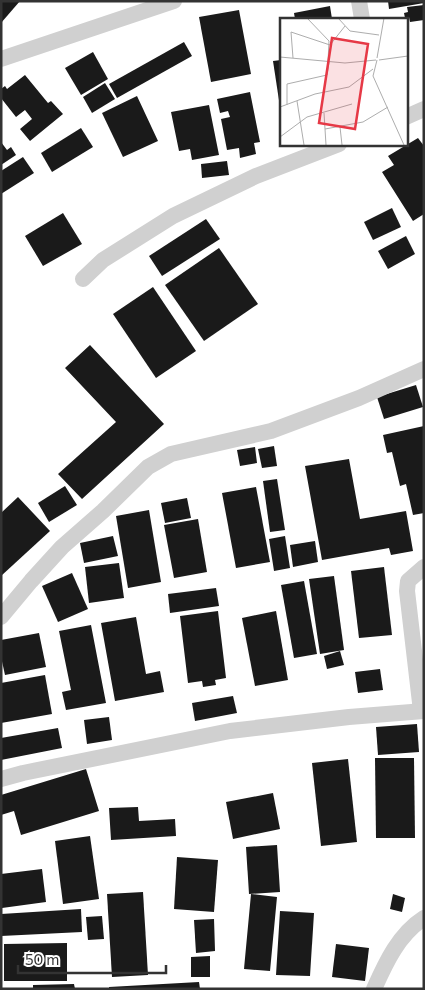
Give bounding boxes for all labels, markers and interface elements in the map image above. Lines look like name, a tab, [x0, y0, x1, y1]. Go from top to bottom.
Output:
inset map	[280, 18, 408, 145]
scale bar	[18, 942, 165, 974]
text: 50 m	[25, 950, 59, 968]

